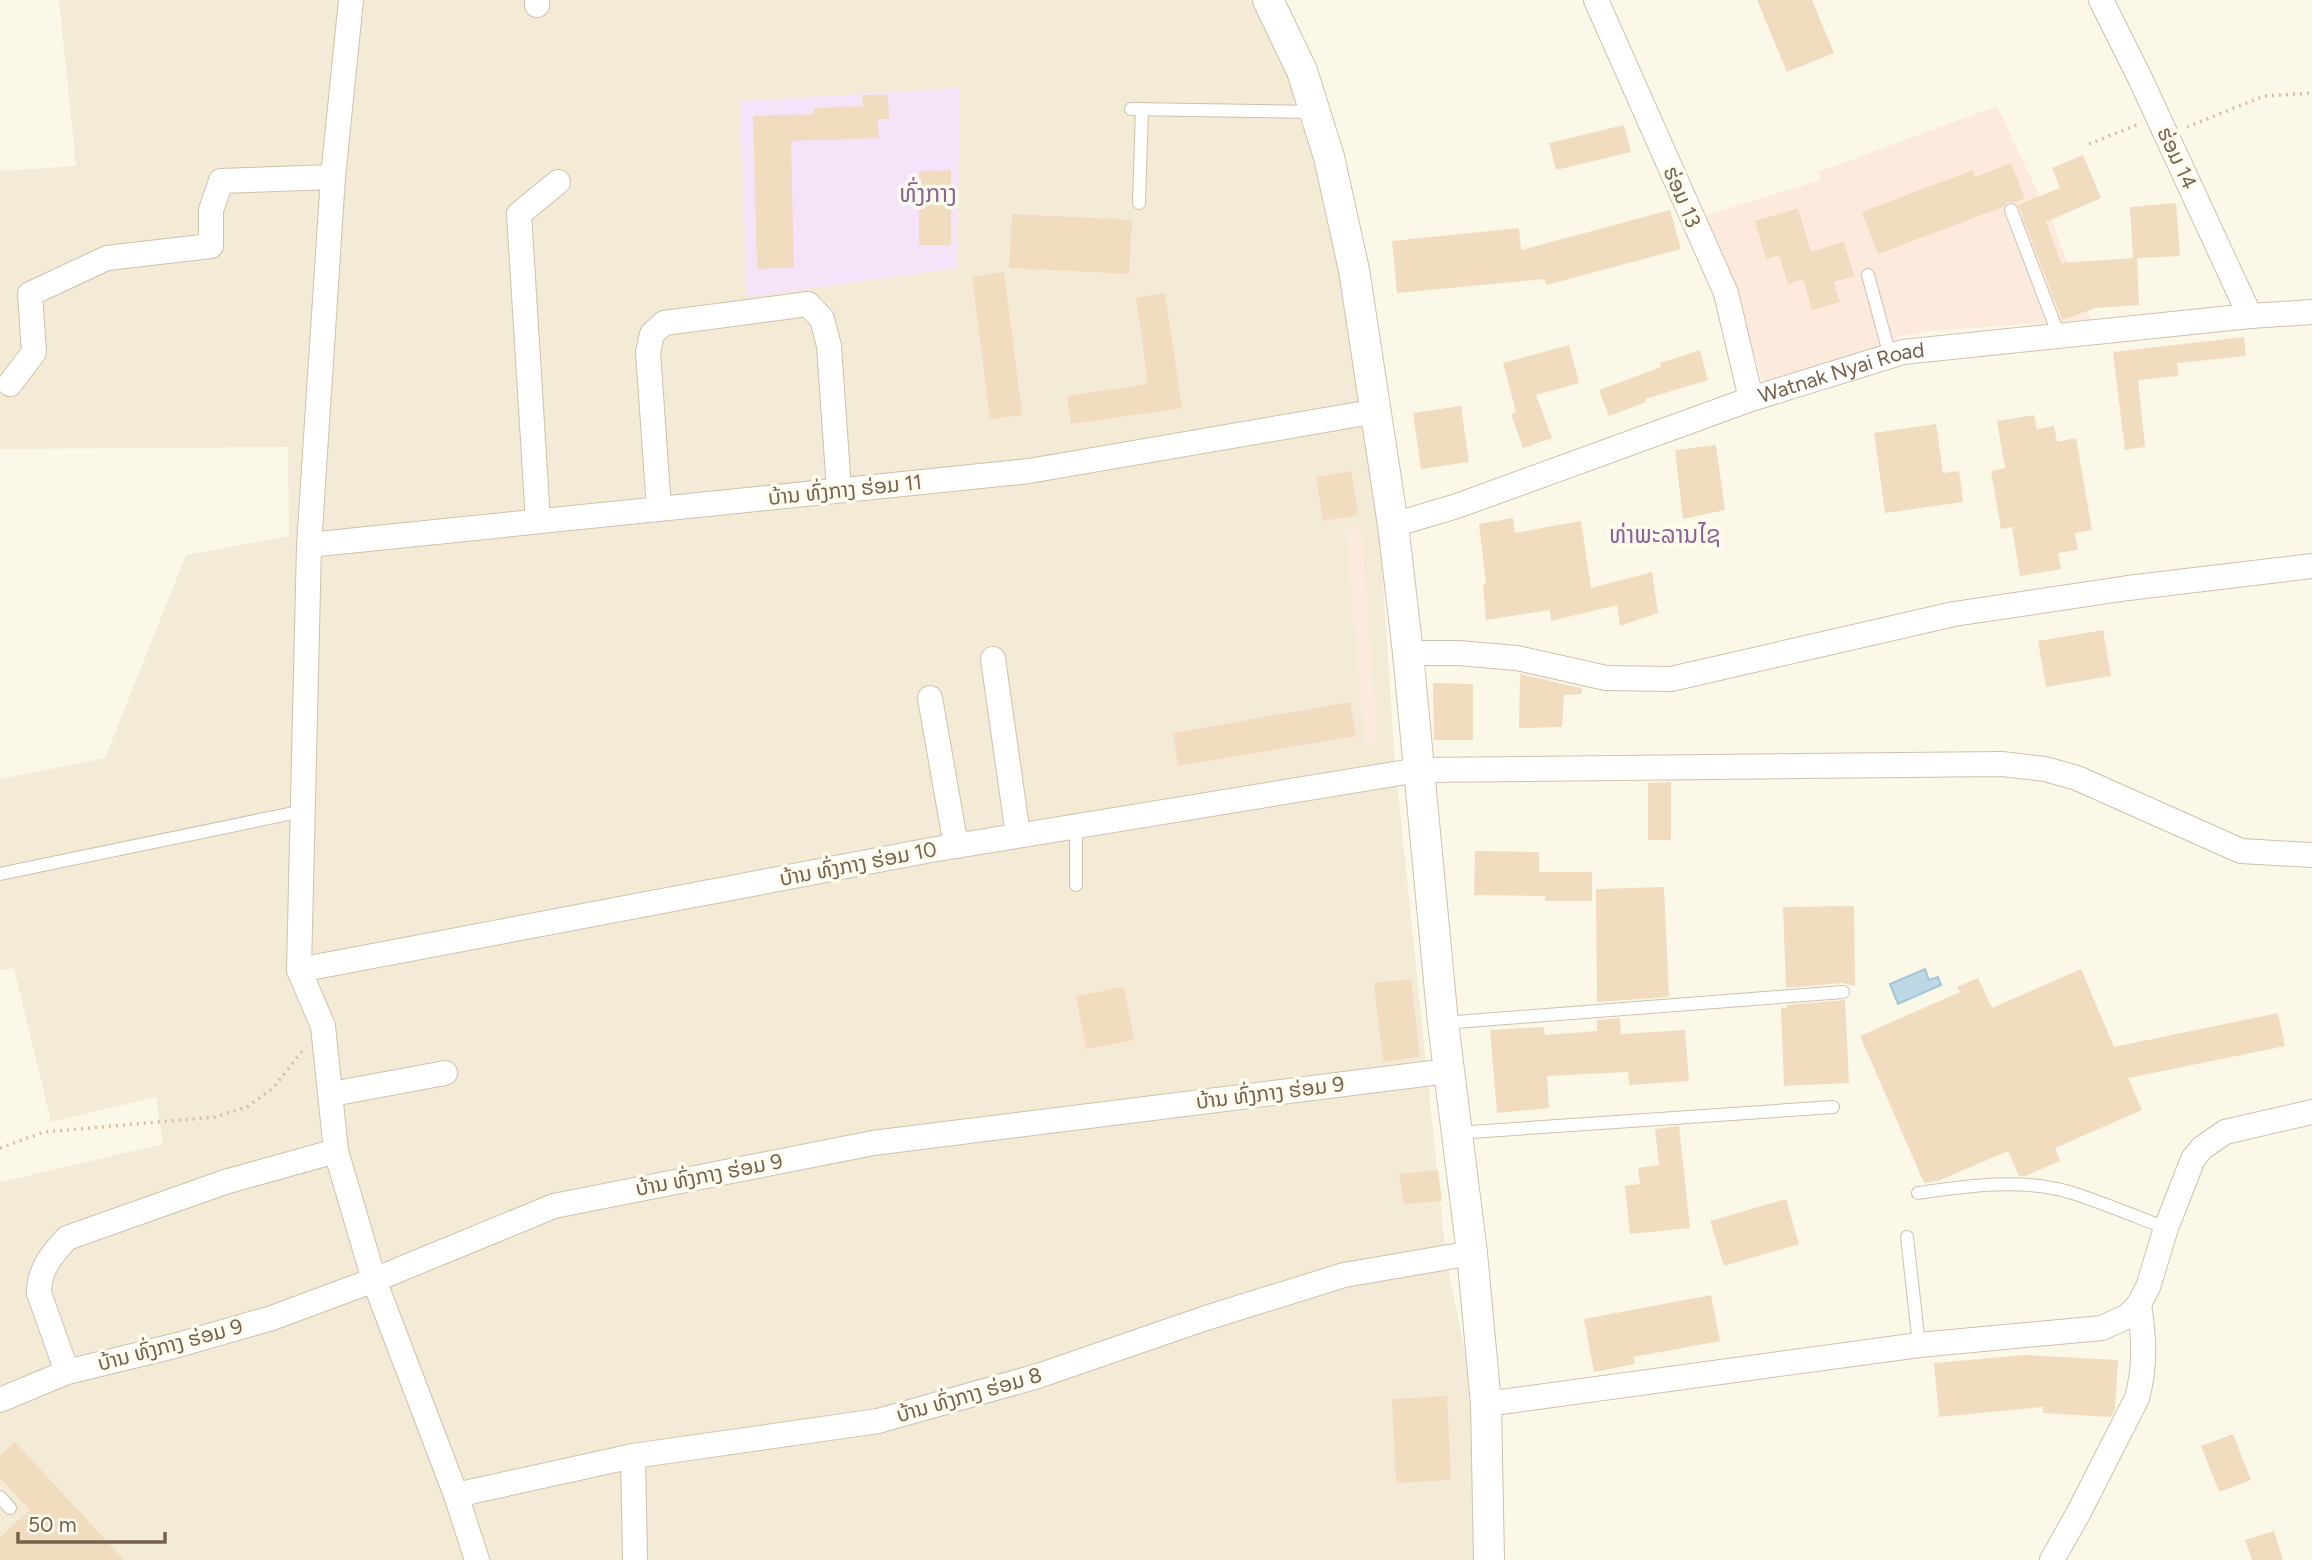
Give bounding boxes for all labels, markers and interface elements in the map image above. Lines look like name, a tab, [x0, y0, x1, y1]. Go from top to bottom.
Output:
street label: ຮ່ອມ 14	[2152, 123, 2203, 193]
street label: ຮ່ອມ 13	[1658, 162, 1706, 231]
district label: ທົ່ງກາງ	[899, 176, 957, 208]
street label: Watnak Nyai Road	[1755, 337, 1925, 408]
street label: ບ້ານ ທົ່ງກາງ ຮ່ອມ 11	[766, 467, 923, 510]
district label: ທ່າພະລານໄຊ	[1609, 520, 1721, 549]
street label: ບ້ານ ທົ່ງກາງ ຮ່ອມ 10	[777, 834, 939, 891]
street label: ບ້ານ ທົ່ງກາງ ຮ່ອມ 9	[1194, 1069, 1346, 1114]
street label: ບ້ານ ທົ່ງກາງ ຮ່ອມ 9	[633, 1146, 785, 1201]
street label: ບ້ານ ທົ່ງກາງ ຮ່ອມ 9	[94, 1311, 245, 1376]
street label: ບ້ານ ທົ່ງກາງ ຮ່ອມ 8	[893, 1360, 1045, 1427]
scale bar	[18, 1500, 164, 1544]
text: 50 m	[28, 1512, 77, 1537]

